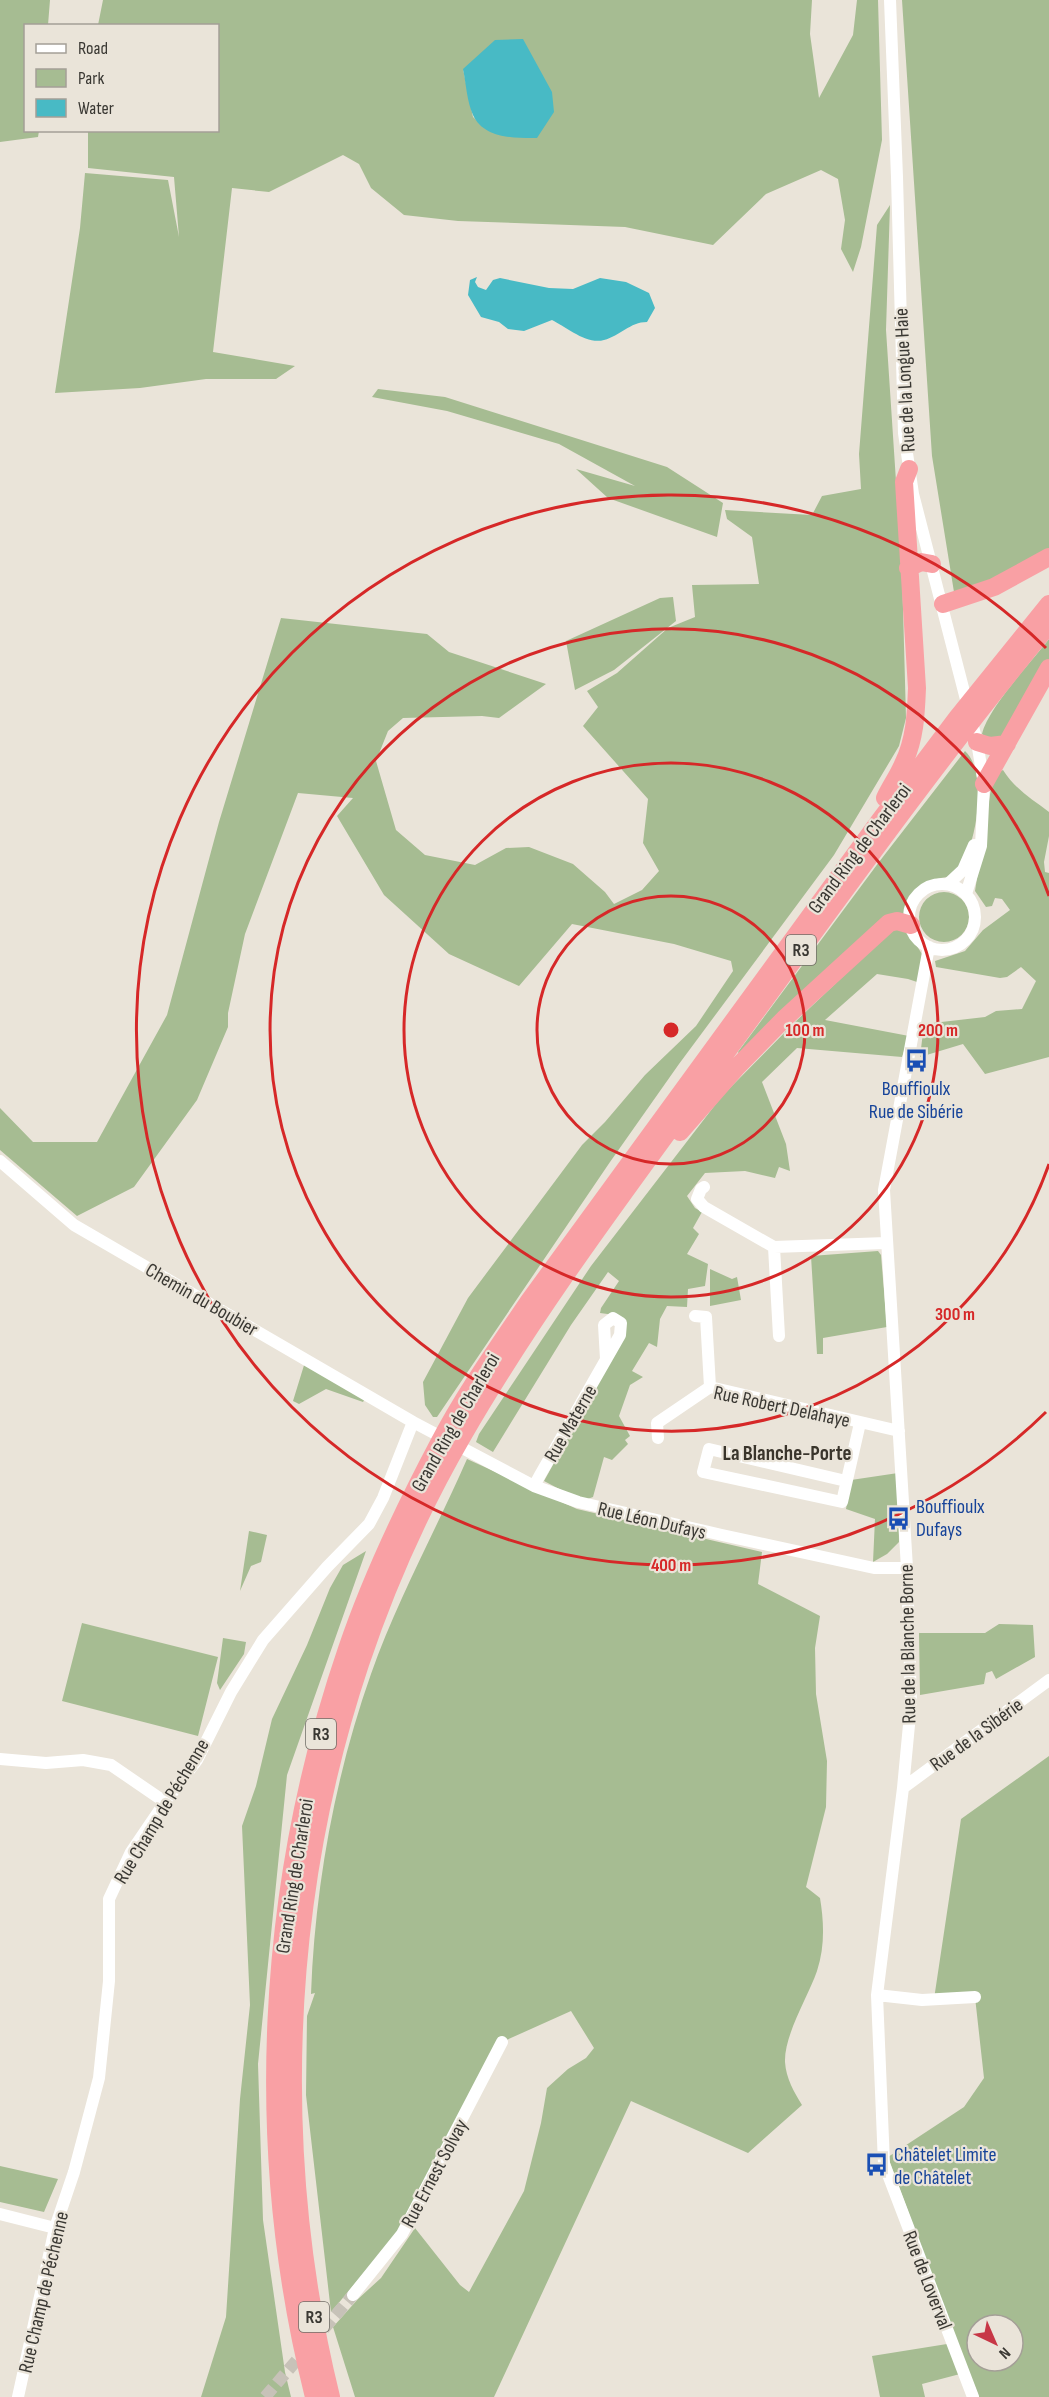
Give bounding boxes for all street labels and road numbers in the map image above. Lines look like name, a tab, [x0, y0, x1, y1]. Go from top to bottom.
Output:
street label: Rue de la Longue Haie	[889, 307, 921, 453]
street label: Grand Ring de Charleroi	[803, 779, 916, 918]
road number: R3	[786, 935, 816, 965]
street label: Chemin du Boubier	[141, 1258, 262, 1342]
street label: Grand Ring de Charleroi	[406, 1349, 505, 1496]
street label: Rue Materne	[539, 1381, 602, 1466]
street label: Rue Robert Delahaye	[711, 1381, 852, 1433]
street label: Rue Léon Dufays	[595, 1497, 708, 1545]
street label: Rue de la Blanche Borne	[895, 1564, 921, 1724]
street label: Rue de la Sibérie	[925, 1693, 1028, 1777]
road number: R3	[306, 1719, 336, 1749]
street label: Rue Champ de Péchenne	[109, 1735, 215, 1888]
street label: Grand Ring de Charleroi	[271, 1797, 319, 1955]
street label: Rue Ernest Solvay	[396, 2115, 474, 2232]
street label: Rue Champ de Péchenne	[14, 2209, 74, 2375]
street label: Rue de Loverval	[897, 2227, 957, 2333]
road number: R3	[299, 2302, 329, 2332]

